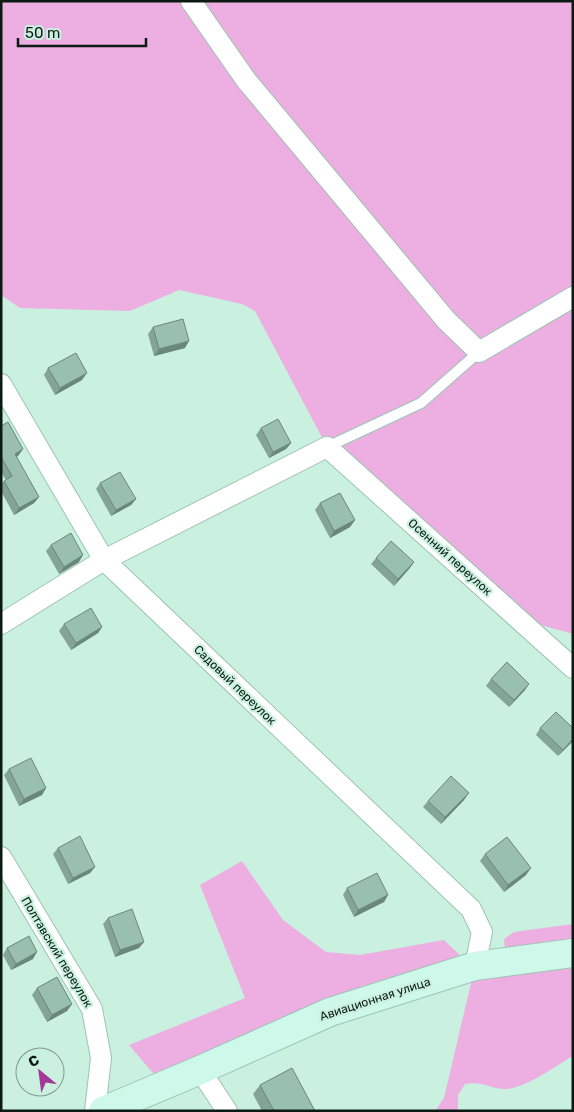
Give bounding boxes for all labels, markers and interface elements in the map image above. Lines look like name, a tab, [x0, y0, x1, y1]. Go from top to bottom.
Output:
scale bar	[18, 15, 145, 47]
text: 50 m	[25, 24, 60, 42]
street label: Осенний переулок	[405, 516, 495, 599]
street label: Садовый переулок	[191, 642, 279, 728]
street label: Полтавский переулок	[18, 894, 96, 1010]
street label: Авиационная улица	[318, 974, 432, 1024]
north arrow	[15, 1047, 65, 1097]
text: С	[26, 1051, 43, 1071]

